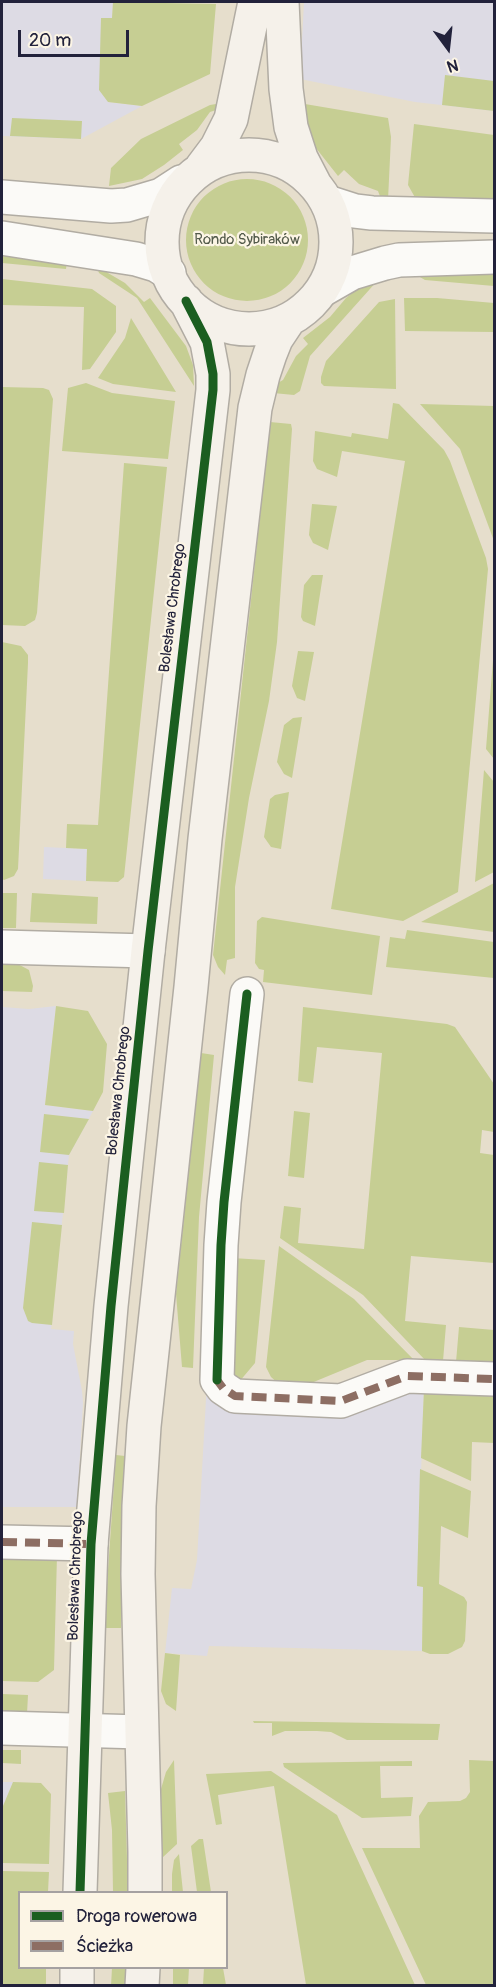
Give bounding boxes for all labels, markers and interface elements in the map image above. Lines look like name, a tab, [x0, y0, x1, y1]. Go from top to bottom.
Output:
scale bar	[21, 18, 132, 56]
north arrow	[418, 18, 478, 78]
text: 20 m	[29, 29, 71, 52]
text: N	[445, 54, 460, 76]
park label: Rondo Sybiraków	[194, 231, 300, 249]
street label: Bolesława Chrobrego	[156, 542, 190, 674]
street label: Bolesława Chrobrego	[103, 1025, 135, 1157]
street label: Bolesława Chrobrego	[65, 1511, 87, 1641]
legend	[18, 1891, 228, 1969]
text: Droga rowerowa	[76, 1905, 197, 1928]
text: Ścieżka	[76, 1935, 133, 1958]

